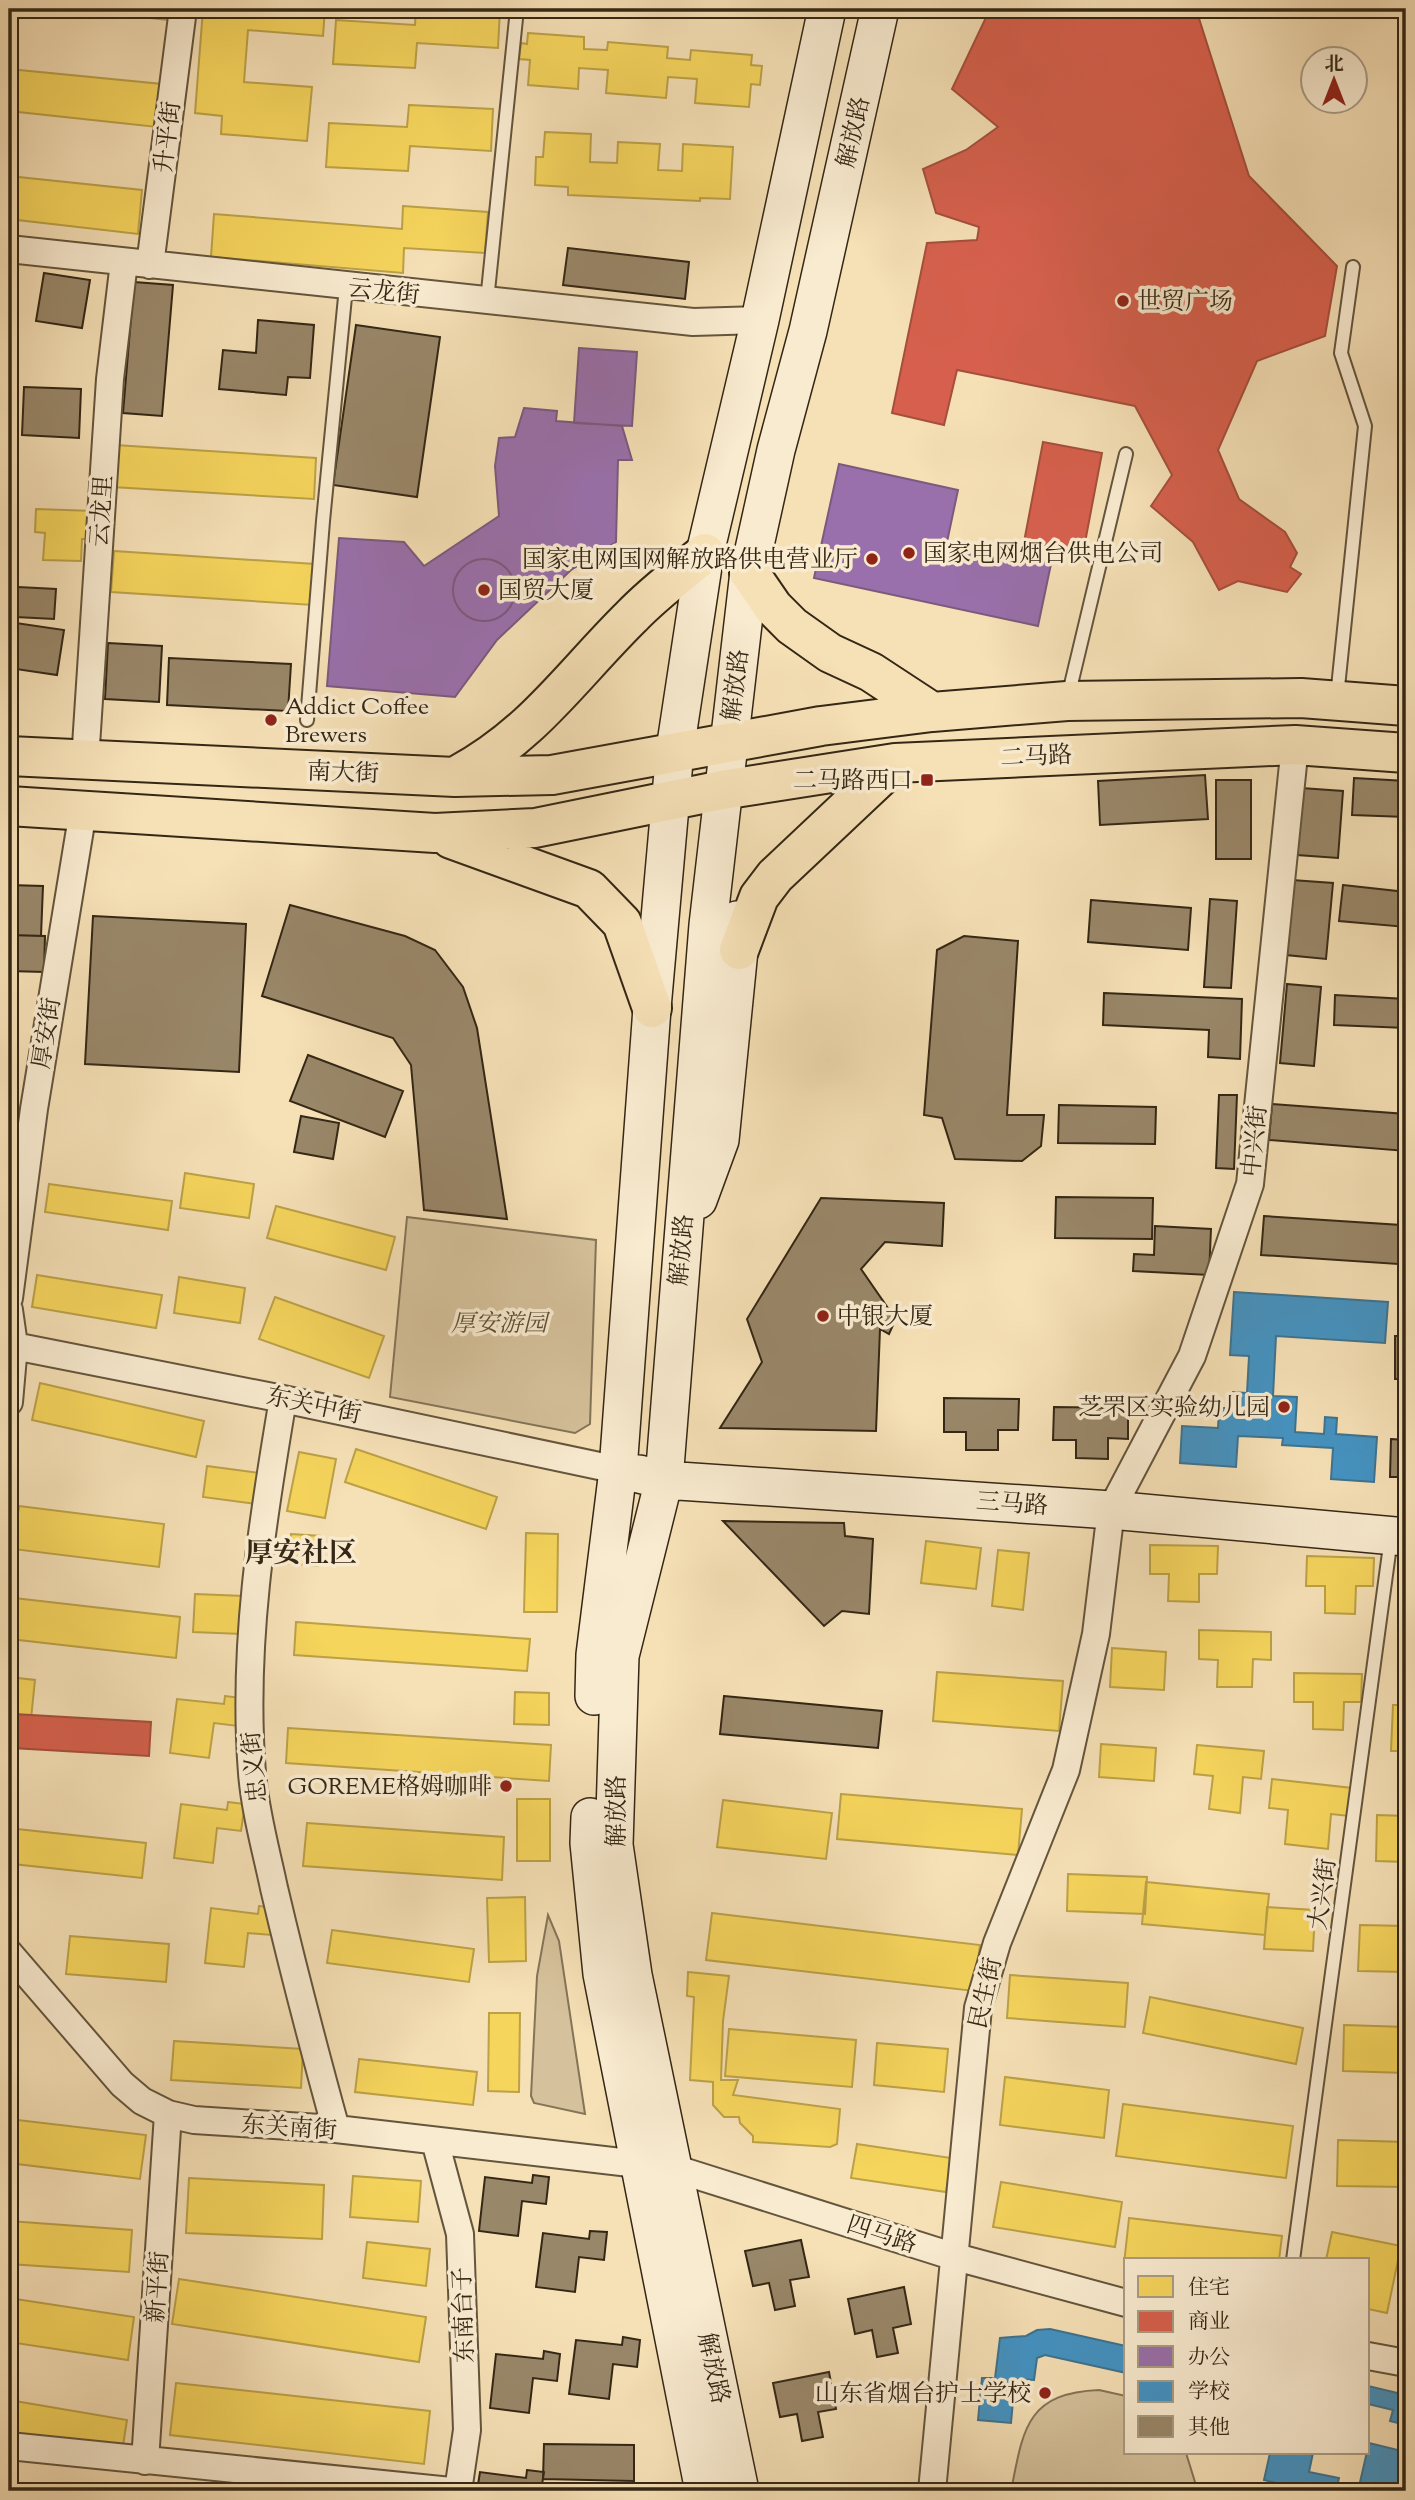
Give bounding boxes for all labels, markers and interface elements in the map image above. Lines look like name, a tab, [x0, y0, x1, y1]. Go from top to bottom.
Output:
north arrow	[1300, 46, 1370, 116]
text: 北	[1324, 52, 1344, 79]
street label: 解放路	[830, 94, 880, 171]
street label: 升平街	[148, 99, 190, 175]
street label: 云龙街	[346, 272, 421, 314]
place label: 世贸广场	[1137, 286, 1233, 320]
marker: 世贸广场	[1115, 293, 1131, 309]
street label: 云龙里	[84, 474, 122, 548]
place label: 国家电网烟台供电公司	[923, 538, 1163, 572]
place label: 国家电网国网解放路供电营业厅	[522, 544, 858, 578]
marker: 国家电网烟台供电公司	[901, 545, 917, 561]
marker: 国家电网国网解放路供电营业厅	[864, 551, 880, 567]
place label: 国贸大厦	[498, 575, 594, 609]
marker: 国贸大厦	[476, 582, 492, 598]
street label: 解放路	[716, 647, 758, 723]
place label: Addict Coffee Brewers	[285, 691, 429, 753]
marker: Addict Coffee Brewers	[263, 712, 279, 728]
street label: 二马路	[999, 739, 1073, 777]
street label: 南大街	[306, 756, 380, 792]
place label: 二马路西口	[793, 765, 913, 799]
marker: 二马路西口	[919, 772, 935, 788]
street label: 厚安街	[26, 995, 70, 1072]
street label: 中兴街	[1235, 1104, 1277, 1179]
street label: 解放路	[663, 1213, 703, 1288]
place label: 中银大厦	[837, 1301, 933, 1335]
park label: 厚安游园	[451, 1308, 551, 1342]
marker: 中银大厦	[815, 1308, 831, 1324]
street label: 东关中街	[263, 1380, 364, 1434]
place label: 芝罘区实验幼儿园	[1078, 1392, 1270, 1426]
marker: 芝罘区实验幼儿园	[1276, 1399, 1292, 1415]
street label: 三马路	[975, 1486, 1049, 1524]
district label: 厚安社区	[245, 1535, 357, 1575]
street label: 忠义街	[235, 1729, 277, 1804]
place label: GOREME格姆咖啡	[288, 1771, 492, 1805]
street label: 解放路	[601, 1775, 635, 1847]
marker: GOREME格姆咖啡	[498, 1778, 514, 1794]
street label: 大兴街	[1302, 1856, 1346, 1932]
street label: 民生街	[962, 1955, 1012, 2032]
street label: 东关南街	[240, 2109, 338, 2149]
street label: 四马路	[842, 2209, 921, 2263]
street label: 新平街	[140, 2250, 178, 2324]
legend	[1124, 2258, 1370, 2454]
street label: 东南台子	[446, 2266, 484, 2363]
text: 住宅	[1188, 2274, 1230, 2304]
text: 商业	[1188, 2308, 1230, 2338]
street label: 解放路	[688, 2330, 736, 2407]
text: 办公	[1188, 2344, 1230, 2374]
place label: 山东省烟台护士学校	[815, 2378, 1031, 2412]
text: 学校	[1188, 2378, 1230, 2408]
marker: 山东省烟台护士学校	[1037, 2385, 1053, 2401]
text: 其他	[1188, 2414, 1230, 2444]

